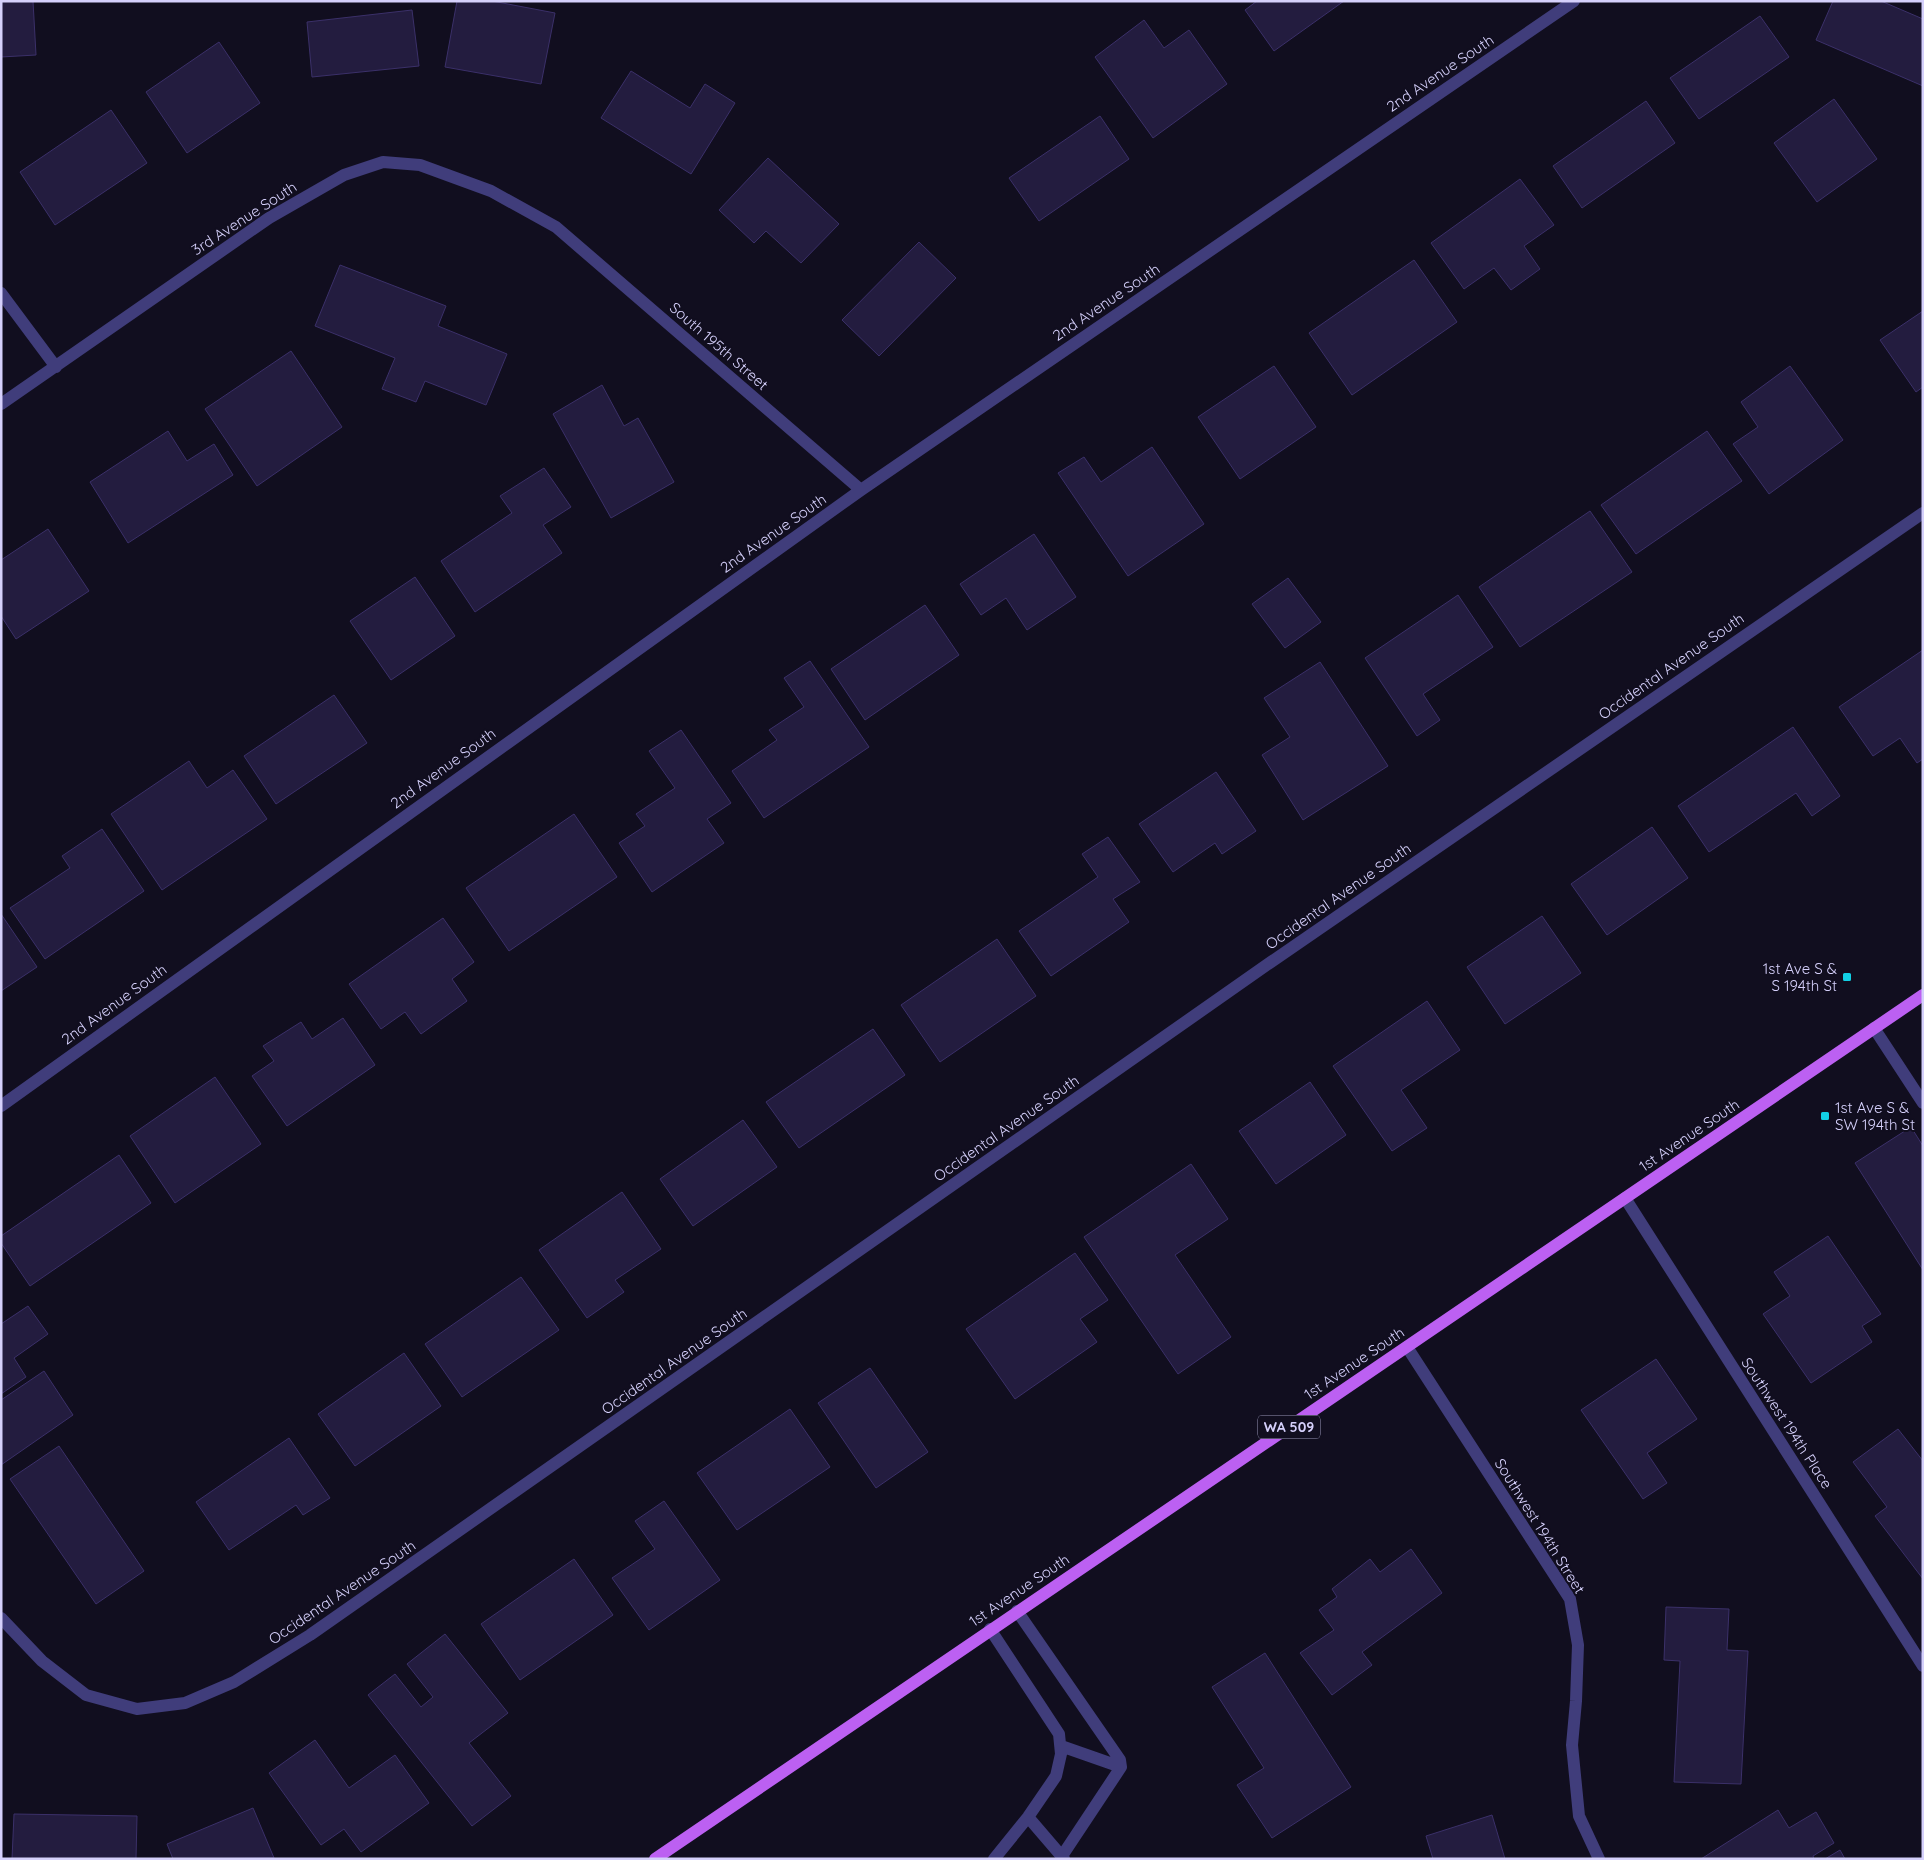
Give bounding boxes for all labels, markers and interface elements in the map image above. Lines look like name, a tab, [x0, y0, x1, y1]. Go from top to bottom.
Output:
street label: 2nd Avenue South	[1383, 30, 1497, 116]
street label: 3rd Avenue South	[188, 177, 300, 259]
street label: 2nd Avenue South	[1049, 259, 1163, 345]
street label: South 195th Street	[666, 298, 772, 394]
street label: 2nd Avenue South	[716, 489, 830, 577]
street label: Occidental Avenue South	[1595, 609, 1747, 723]
street label: 2nd Avenue South	[387, 724, 499, 812]
street label: Occidental Avenue South	[1262, 839, 1414, 953]
place label: 1st Ave S & S 194th St	[1763, 959, 1837, 995]
street label: 2nd Avenue South	[58, 960, 170, 1048]
marker: 1st Ave S & S 194th St	[1841, 971, 1853, 983]
street label: Occidental Avenue South	[930, 1071, 1082, 1185]
street label: 1st Avenue South	[1635, 1094, 1743, 1176]
place label: 1st Ave S & SW 194th St	[1835, 1098, 1915, 1134]
marker: 1st Ave S & SW 194th St	[1819, 1110, 1831, 1122]
street label: Occidental Avenue South	[598, 1304, 750, 1418]
street label: 1st Avenue South	[1300, 1322, 1408, 1404]
street label: Southwest 194th Place	[1737, 1354, 1837, 1492]
road number: WA 509	[1258, 1415, 1320, 1438]
street label: Southwest 194th Street	[1491, 1455, 1589, 1597]
street label: Occidental Avenue South	[265, 1536, 419, 1648]
street label: 1st Avenue South	[965, 1549, 1073, 1631]

